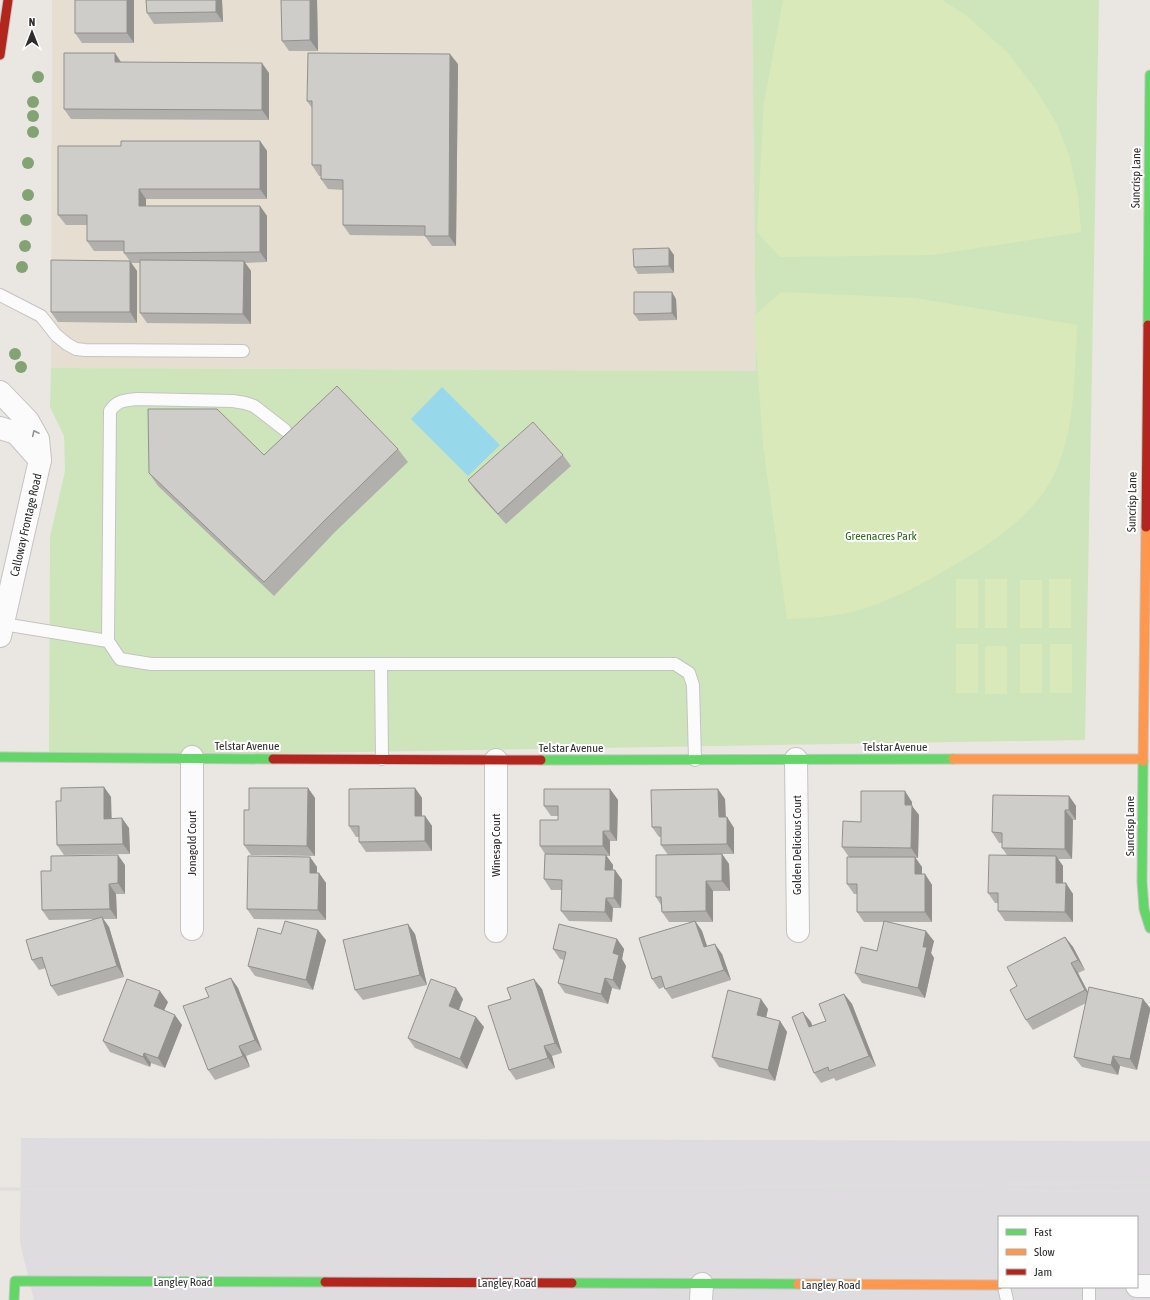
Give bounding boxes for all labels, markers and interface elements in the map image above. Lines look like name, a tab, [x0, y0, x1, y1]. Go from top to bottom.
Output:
north arrow	[12, 12, 52, 52]
text: N	[29, 16, 35, 28]
street label: Suncrisp Lane	[1128, 148, 1144, 208]
one-way arrow	[32, 430, 39, 437]
street label: Calloway Frontage Road	[7, 472, 45, 578]
street label: Suncrisp Lane	[1124, 472, 1140, 532]
park label: Greenacres Park	[845, 529, 917, 543]
street label: Telstar Avenue	[215, 739, 279, 753]
street label: Telstar Avenue	[863, 740, 927, 754]
street label: Telstar Avenue	[539, 741, 603, 755]
street label: Golden Delicious Court	[790, 794, 804, 895]
street label: Suncrisp Lane	[1123, 796, 1137, 856]
street label: Jonagold Court	[185, 810, 199, 876]
street label: Winesap Court	[489, 813, 503, 877]
legend	[998, 1216, 1138, 1288]
text: Fast	[1034, 1225, 1052, 1239]
text: Slow	[1034, 1245, 1055, 1259]
text: Jam	[1034, 1265, 1052, 1279]
street label: Langley Road	[153, 1275, 213, 1289]
street label: Langley Road	[477, 1276, 537, 1290]
street label: Langley Road	[801, 1278, 861, 1292]

